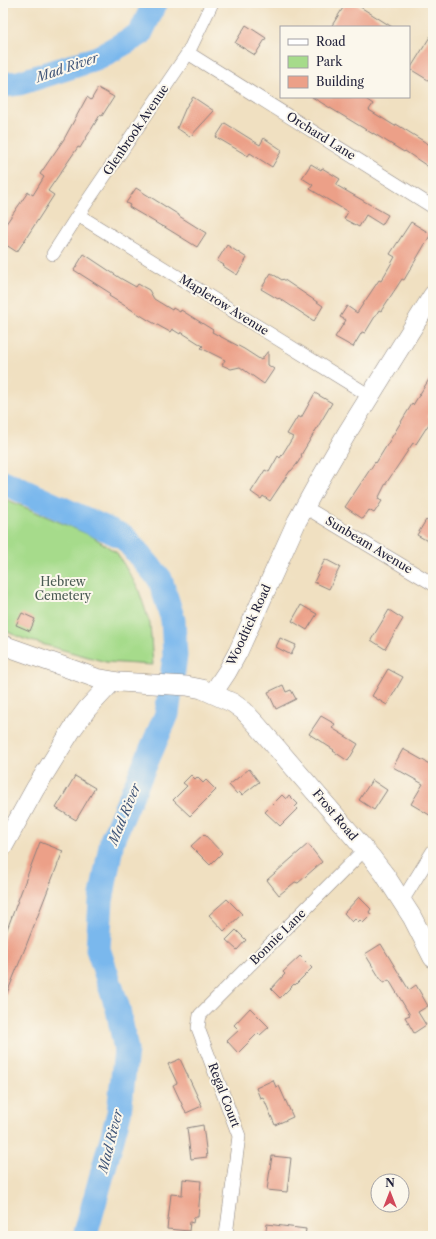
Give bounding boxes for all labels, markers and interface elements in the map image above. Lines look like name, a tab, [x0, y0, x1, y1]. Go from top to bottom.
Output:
legend	[280, 26, 410, 98]
text: Road	[316, 34, 346, 49]
water label: Mad River	[32, 49, 101, 86]
text: Park	[316, 54, 343, 69]
text: Building	[316, 74, 364, 89]
street label: Glenbrook Avenue	[100, 81, 172, 178]
street label: Orchard Lane	[284, 108, 359, 163]
street label: Maplerow Avenue	[177, 271, 272, 338]
street label: Sunbeam Avenue	[323, 513, 416, 577]
park label: Hebrew Cemetery	[35, 574, 92, 603]
street label: Woodtick Road	[223, 581, 274, 669]
water label: Mad River	[104, 780, 144, 849]
street label: Frost Road	[310, 786, 362, 844]
street label: Bonnie Lane	[247, 905, 309, 968]
street label: Regal Court	[205, 1060, 244, 1130]
water label: Mad River	[94, 1107, 126, 1176]
north arrow	[370, 1173, 410, 1213]
text: N	[385, 1176, 395, 1190]

